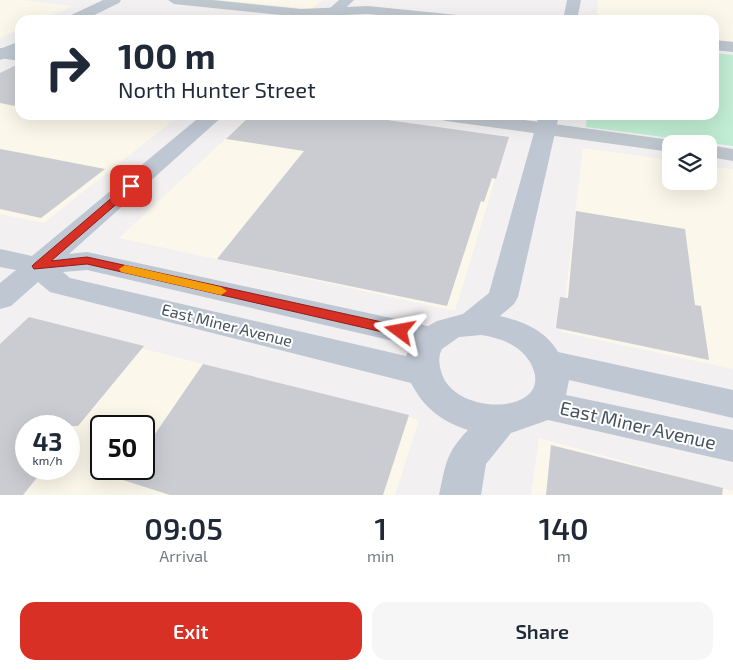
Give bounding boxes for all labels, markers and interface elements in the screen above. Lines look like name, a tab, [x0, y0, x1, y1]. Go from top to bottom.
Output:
text: 100 m	[118, 34, 216, 76]
icon: right	[35, 35, 100, 100]
text: North Hunter Street	[118, 76, 316, 102]
map controls	[662, 135, 717, 190]
button: layers	[662, 135, 717, 190]
pin	[110, 165, 152, 207]
icon: arrive	[117, 172, 145, 200]
street label: East Miner Avenue	[160, 299, 295, 350]
position arrow	[373, 304, 425, 356]
street label: East Miner Avenue	[558, 395, 718, 454]
speed limit sign: 50	[90, 415, 155, 480]
text: 43	[32, 426, 63, 456]
text: km/h	[33, 453, 62, 467]
text: 09:05	[144, 510, 223, 546]
text: 1	[374, 510, 387, 546]
text: 140	[539, 510, 589, 546]
text: Arrival	[159, 546, 208, 565]
text: min	[367, 546, 394, 565]
text: m	[557, 546, 571, 565]
button: Exit	[20, 602, 362, 660]
button: Share	[372, 602, 713, 660]

